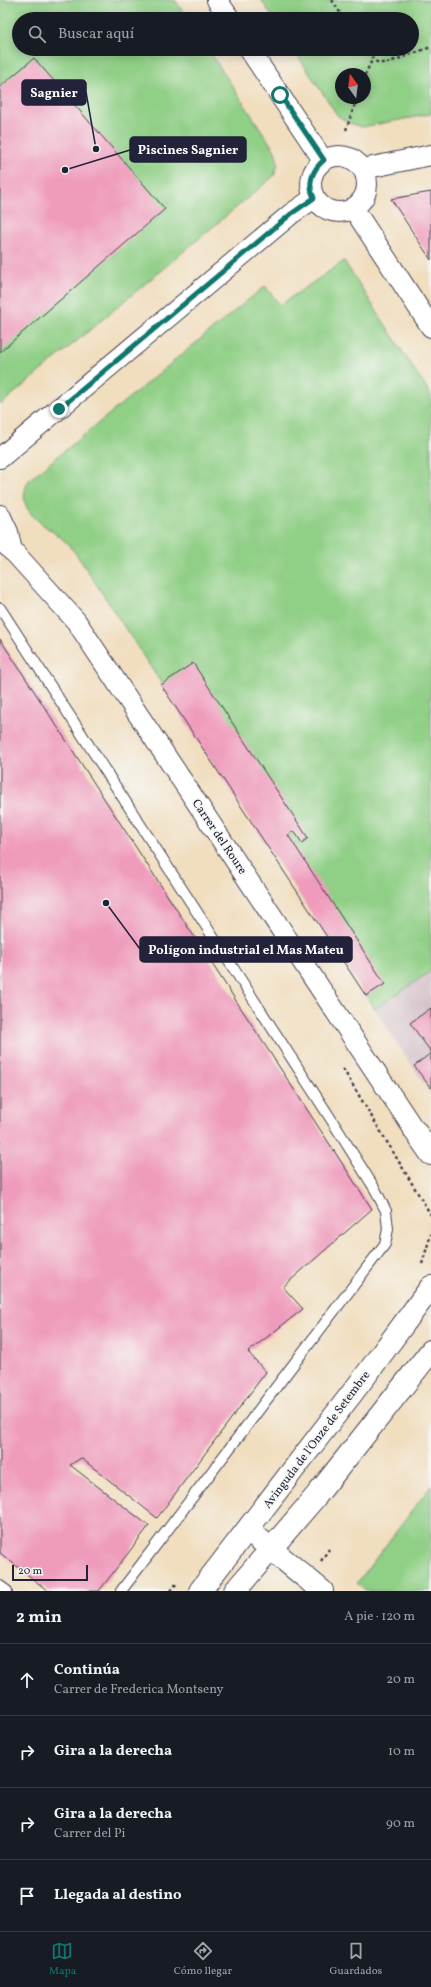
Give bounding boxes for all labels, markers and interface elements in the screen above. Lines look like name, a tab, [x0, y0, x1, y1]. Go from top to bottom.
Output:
search box	[12, 12, 419, 56]
icon: search	[26, 23, 48, 45]
text: Buscar aquí	[58, 24, 134, 45]
north arrow	[335, 68, 371, 104]
callout: Sagnier	[22, 80, 86, 105]
text: Sagnier	[30, 85, 78, 103]
route start	[271, 86, 289, 104]
callout: Piscines Sagnier	[130, 137, 246, 162]
text: Piscines Sagnier	[138, 142, 238, 160]
route end	[50, 400, 68, 418]
street label: Carrer del Roure	[188, 796, 250, 878]
callout: Polígon industrial el Mas Mateu	[140, 937, 352, 962]
text: Polígon industrial el Mas Mateu	[148, 942, 344, 960]
street label: Avinguda de l'Onze de Setembre	[260, 1368, 374, 1512]
scale bar	[12, 1563, 88, 1582]
text: 20 m	[18, 1564, 42, 1579]
text: 2 min	[16, 1606, 62, 1629]
text: A pie · 120 m	[344, 1608, 415, 1626]
text: Continúa	[54, 1660, 120, 1681]
icon: ahead	[16, 1669, 38, 1691]
text: 20 m	[386, 1671, 415, 1689]
text: Carrer de Frederica Montseny	[54, 1681, 224, 1699]
icon: right	[16, 1741, 38, 1763]
text: Gira a la derecha	[54, 1741, 172, 1762]
text: 10 m	[388, 1743, 415, 1761]
text: Gira a la derecha	[54, 1804, 172, 1825]
icon: right	[16, 1813, 38, 1835]
text: 90 m	[386, 1815, 415, 1833]
text: Carrer del Pi	[54, 1825, 126, 1843]
icon: arrive	[16, 1885, 38, 1907]
text: Llegada al destino	[54, 1885, 182, 1906]
tab: Mapa	[49, 1940, 76, 1979]
tab: Cómo llegar	[174, 1940, 232, 1979]
tab: Guardados	[329, 1940, 382, 1979]

